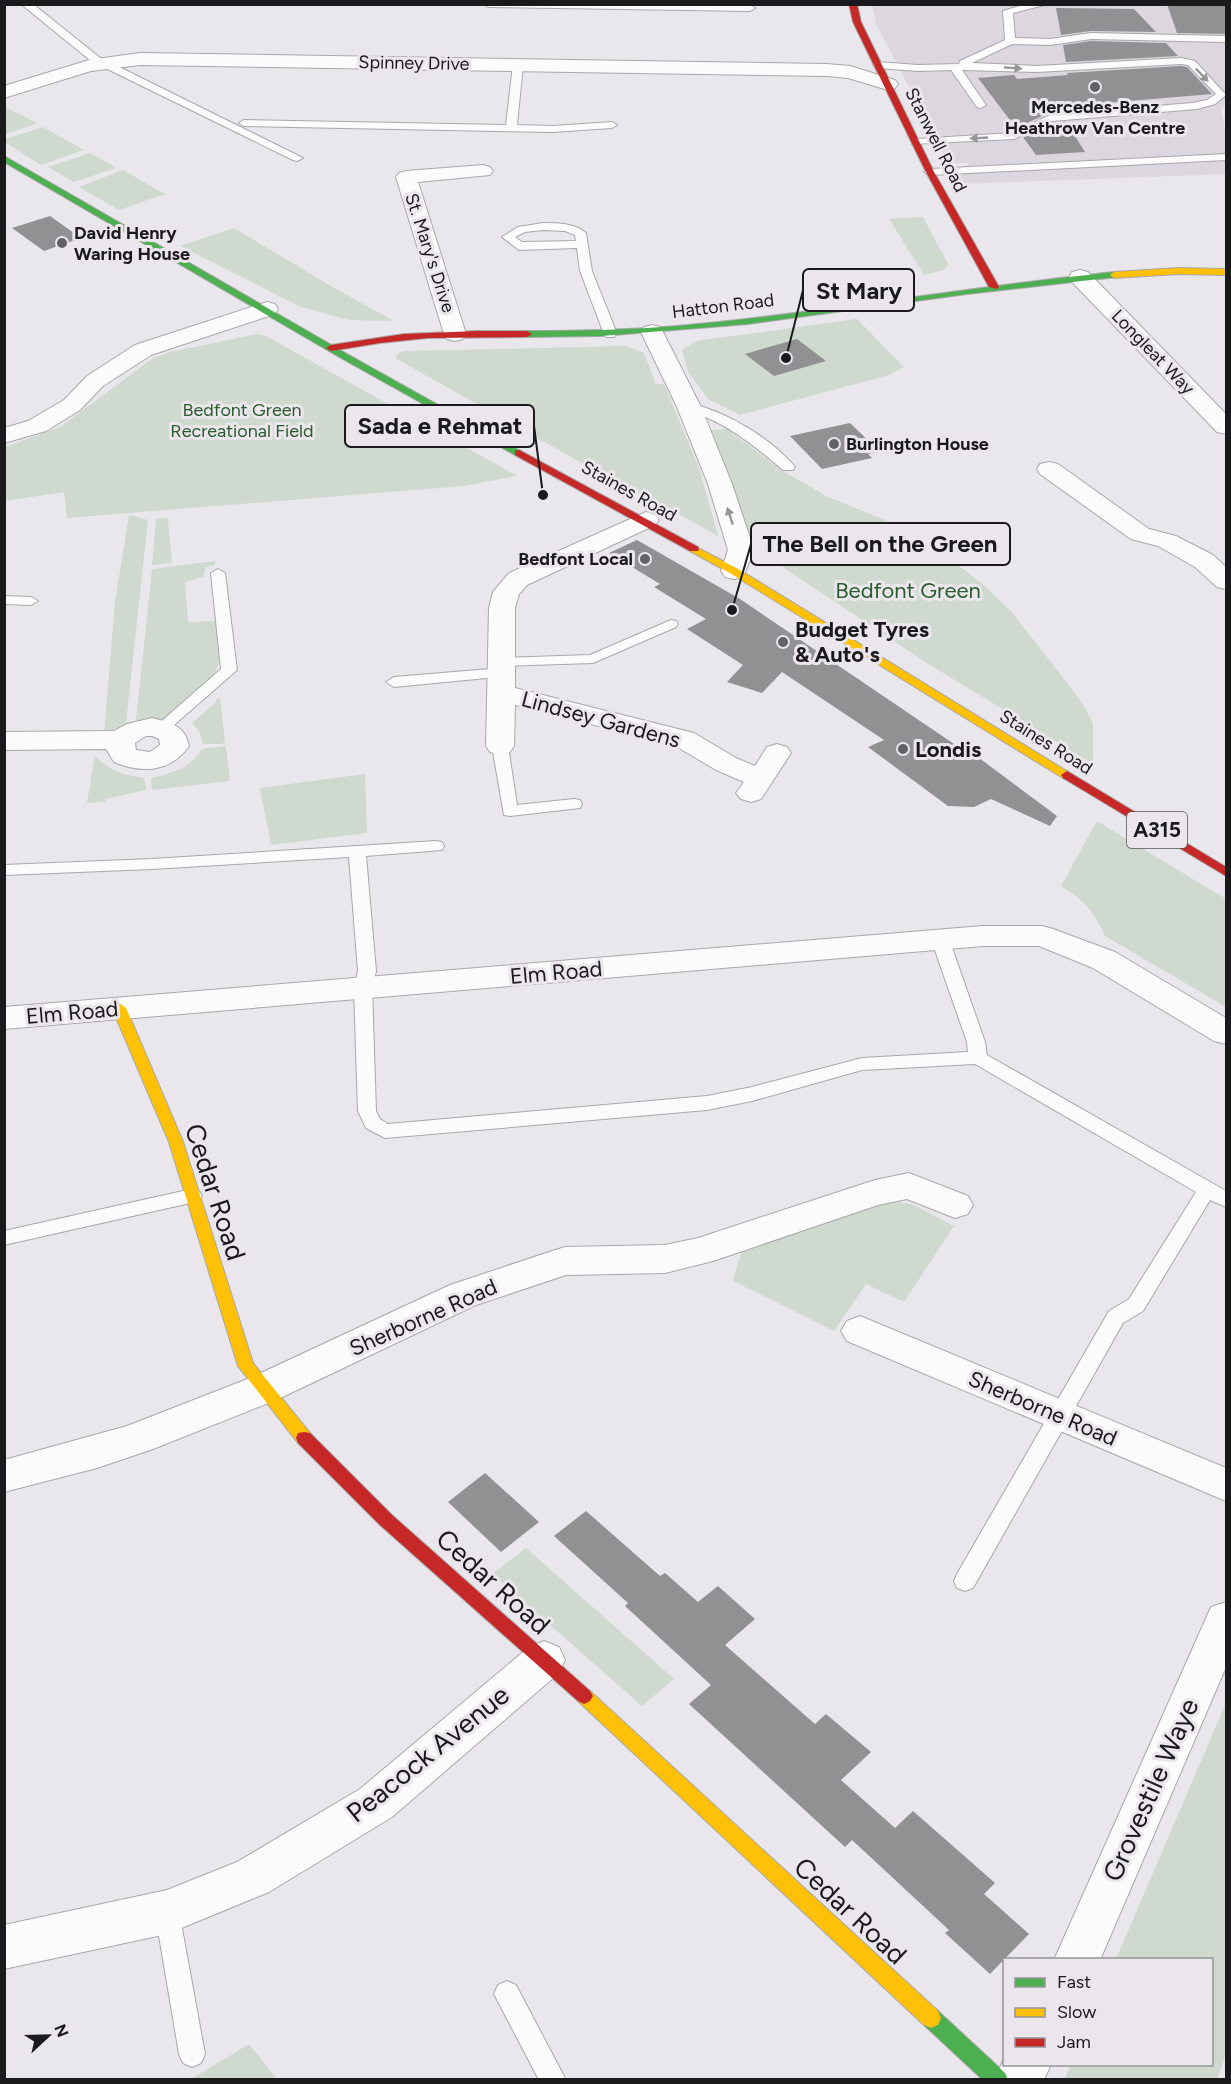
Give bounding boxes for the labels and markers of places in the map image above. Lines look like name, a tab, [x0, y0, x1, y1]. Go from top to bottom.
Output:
marker: Mercedes-Benz Heathrow Van Centre	[1088, 80, 1102, 94]
place label: Mercedes-Benz Heathrow Van Centre	[1005, 96, 1185, 139]
place label: David Henry Waring House	[74, 222, 190, 265]
marker: David Henry Waring House	[55, 236, 69, 250]
callout: St Mary	[803, 269, 914, 311]
callout: Sada e Rehmat	[345, 405, 534, 447]
place label: Burlington House	[846, 433, 989, 455]
marker: Burlington House	[827, 437, 841, 451]
callout: The Bell on the Green	[751, 523, 1010, 565]
place label: Bedfont Local	[518, 548, 633, 570]
marker: Bedfont Local	[638, 552, 652, 566]
place label: Budget Tyres & Auto's	[795, 616, 929, 668]
marker: Budget Tyres & Auto's	[776, 635, 790, 649]
place label: Londis	[915, 736, 981, 763]
marker: Londis	[896, 742, 910, 756]

